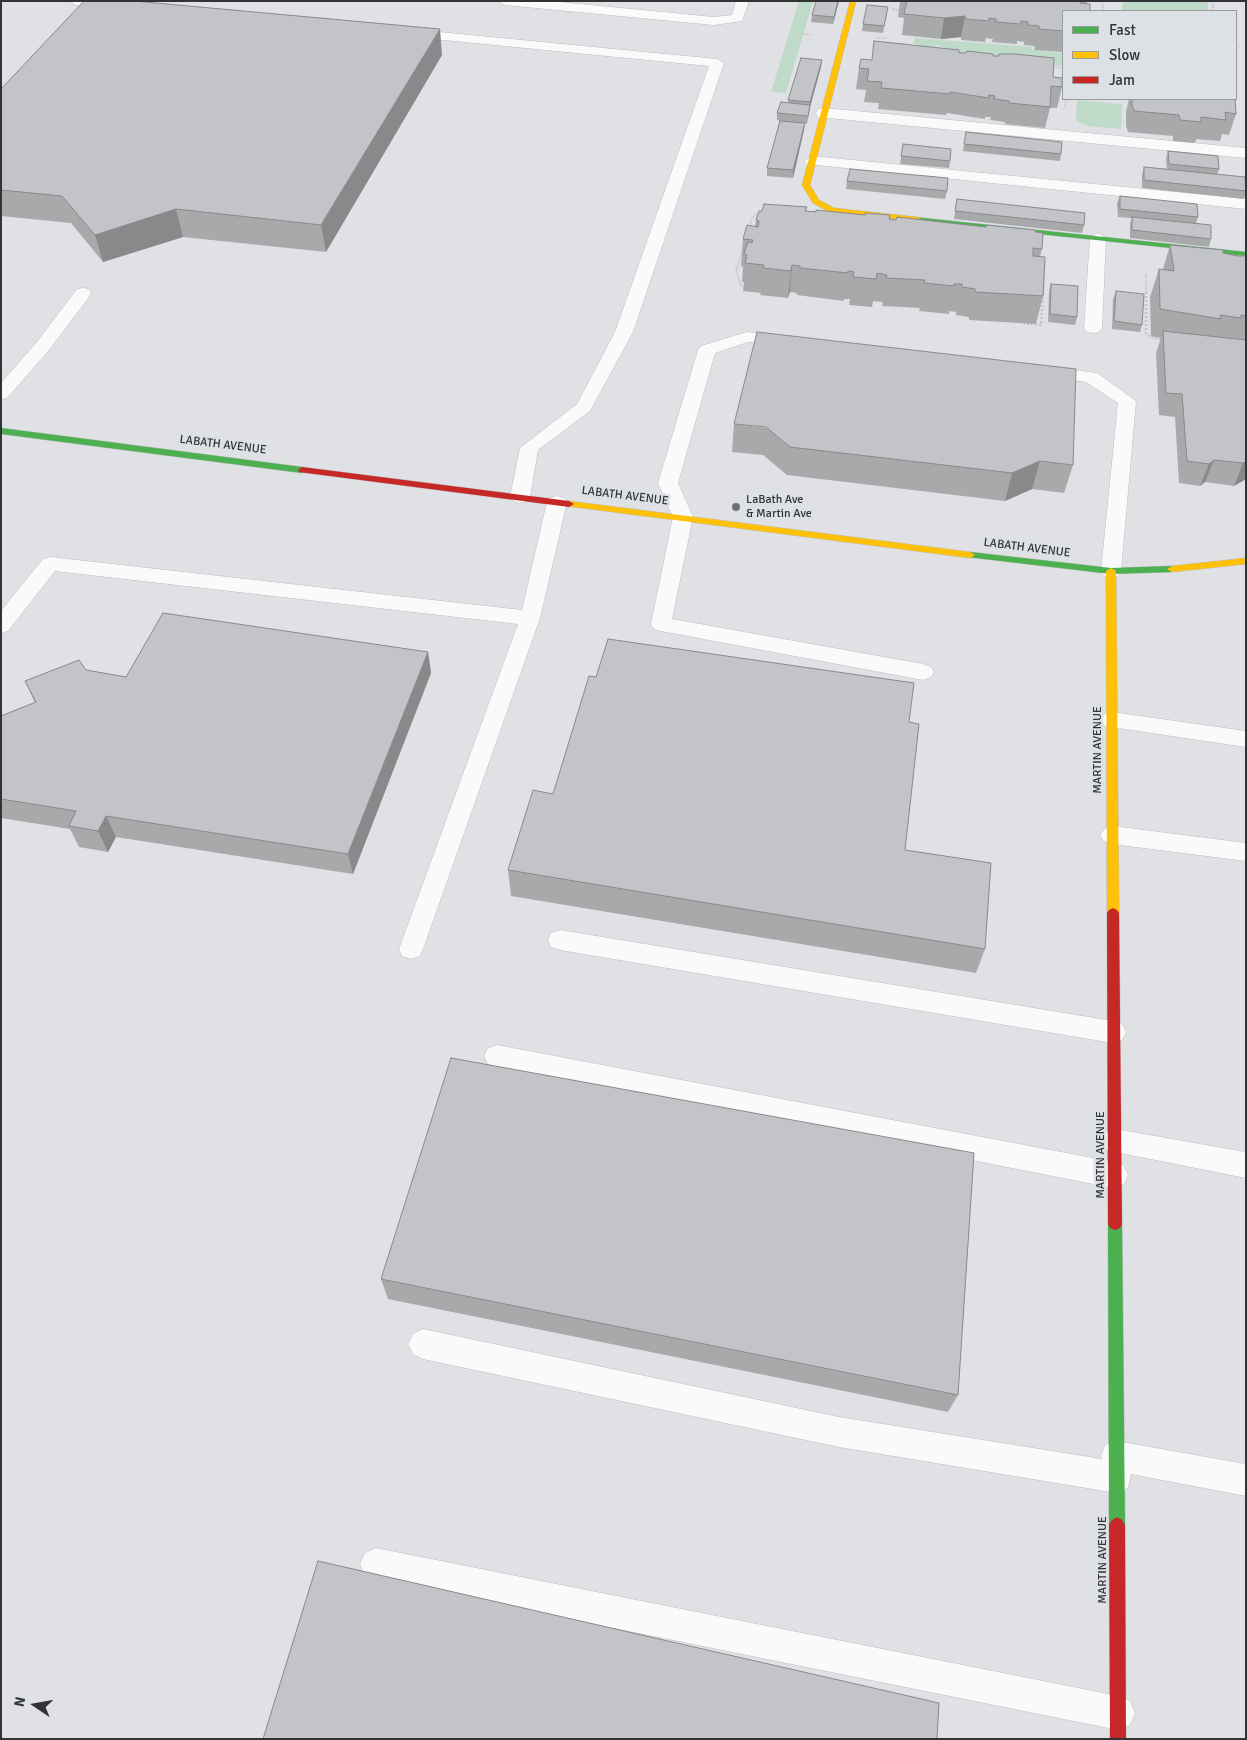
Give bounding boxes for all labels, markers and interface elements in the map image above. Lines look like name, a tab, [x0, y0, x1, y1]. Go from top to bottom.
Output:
legend	[1062, 10, 1237, 100]
text: Fast	[1109, 21, 1136, 39]
text: Slow	[1109, 46, 1140, 64]
text: Jam	[1109, 71, 1135, 89]
street label: LABATH AVENUE	[179, 433, 267, 457]
street label: LABATH AVENUE	[581, 484, 669, 508]
place label: LaBath Ave & Martin Ave	[746, 493, 812, 521]
marker: LaBath Ave & Martin Ave	[730, 501, 742, 513]
street label: LABATH AVENUE	[983, 536, 1071, 560]
street label: MARTIN AVENUE	[1091, 706, 1105, 794]
street label: MARTIN AVENUE	[1094, 1111, 1108, 1199]
street label: MARTIN AVENUE	[1096, 1516, 1110, 1604]
north arrow	[10, 1680, 60, 1730]
text: N	[11, 1695, 29, 1708]

